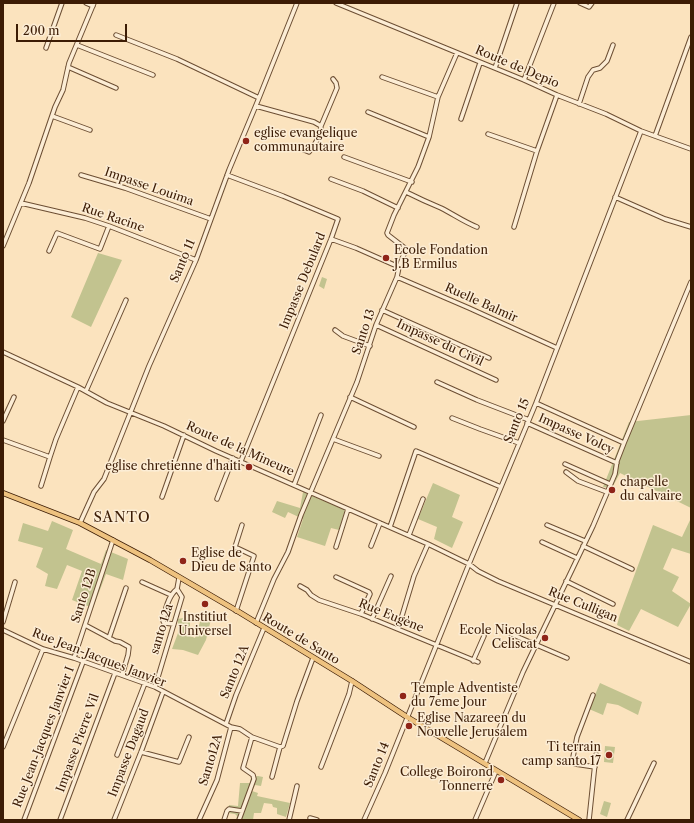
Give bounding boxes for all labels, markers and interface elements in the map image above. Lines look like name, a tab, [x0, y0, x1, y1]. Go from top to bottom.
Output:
scale bar	[18, 16, 129, 42]
text: 200 m	[23, 23, 60, 38]
street label: Route de Depio	[473, 43, 561, 91]
place label: eglise evangelique communautaire	[254, 127, 357, 155]
marker: eglise evangelique communautaire	[241, 136, 251, 146]
street label: Impasse Louima	[102, 165, 196, 209]
street label: Rue Racine	[80, 201, 146, 235]
street label: Impasse Debulard	[277, 231, 329, 331]
street label: Santo 11	[167, 237, 199, 285]
place label: Ecole Fondation J.B Ermilus	[394, 244, 488, 272]
marker: Ecole Fondation J.B Ermilus	[381, 253, 391, 263]
street label: Ruelle Balmir	[442, 281, 520, 325]
street label: Santo 13	[349, 307, 379, 357]
street label: Impasse du Civil	[394, 317, 486, 369]
street label: Santo 15	[501, 396, 533, 446]
street label: Impasse Volcy	[536, 411, 616, 457]
street label: Route de la Mineure	[184, 419, 296, 479]
place label: eglise chretienne d'haiti	[105, 460, 241, 474]
marker: eglise chretienne d'haiti	[244, 462, 254, 472]
place label: chapelle du calvaire	[620, 476, 682, 504]
marker: chapelle du calvaire	[607, 485, 617, 495]
district label: SANTO	[93, 510, 151, 526]
place label: Eglise de Dieu de Santo	[191, 547, 271, 575]
marker: Eglise de Dieu de Santo	[178, 556, 188, 566]
street label: Santo 12B	[68, 567, 100, 625]
street label: Rue Culligan	[546, 585, 620, 625]
street label: Rue Eugène	[356, 596, 426, 636]
marker: Institiut Universel	[200, 599, 210, 609]
street label: santo 12a	[147, 602, 177, 656]
street label: Route de Santo	[260, 610, 342, 668]
place label: Institiut Universel	[178, 611, 232, 639]
place label: Ecole Nicolas Celiscat	[459, 624, 537, 652]
street label: Rue Jean-Jacques Janvier	[30, 626, 168, 690]
marker: Ecole Nicolas Celiscat	[540, 633, 550, 643]
street label: Santo 12A	[218, 643, 252, 701]
street label: Rue Jean-Jacques Janvier I	[10, 664, 78, 810]
place label: Temple Adventiste du 7eme Jour	[411, 682, 518, 710]
marker: Temple Adventiste du 7eme Jour	[398, 691, 408, 701]
street label: Impasse Pierre Vil	[53, 692, 103, 794]
street label: Impasse Dagaud	[106, 707, 152, 799]
place label: Eglise Nazareen du Nouvelle Jerusalem	[417, 712, 527, 740]
marker: Eglise Nazareen du Nouvelle Jerusalem	[404, 721, 414, 731]
street label: Santo12A	[196, 732, 226, 788]
street label: Santo 14	[361, 740, 393, 790]
place label: Ti terrain camp santo 17	[522, 741, 601, 769]
marker: Ti terrain camp santo 17	[604, 750, 614, 760]
place label: College Boirond Tonnerre	[400, 766, 493, 794]
marker: College Boirond Tonnerre	[496, 775, 506, 785]

